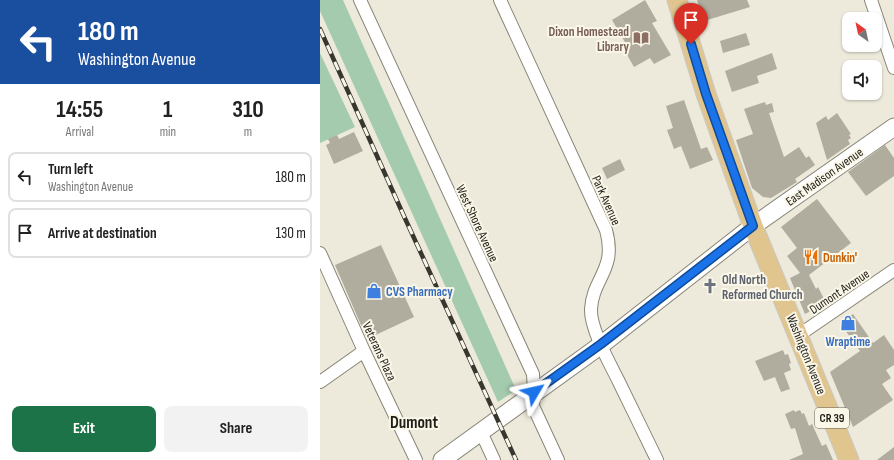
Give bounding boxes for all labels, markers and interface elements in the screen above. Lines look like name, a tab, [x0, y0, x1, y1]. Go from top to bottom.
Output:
pin	[674, 3, 708, 44]
icon: arrive	[680, 9, 702, 31]
north arrow	[842, 12, 882, 52]
map controls	[842, 12, 882, 100]
text: 180 m	[78, 15, 138, 48]
icon: left	[12, 16, 64, 68]
place label: Dixon Homestead Library	[548, 24, 630, 55]
library icon: Dixon Homestead Library	[632, 29, 650, 47]
text: Washington Avenue	[78, 49, 196, 70]
button: sound	[842, 60, 882, 100]
text: 14:55	[56, 95, 103, 124]
text: 1	[163, 95, 173, 124]
text: 310	[232, 95, 264, 124]
text: Arrival	[66, 124, 94, 140]
text: min	[160, 124, 176, 140]
text: m	[244, 124, 252, 140]
street label: East Madison Avenue	[783, 144, 866, 209]
text: Turn left	[48, 160, 93, 179]
icon: left	[14, 166, 36, 188]
text: 180 m	[275, 168, 306, 187]
street label: Park Avenue	[588, 173, 624, 228]
text: Washington Avenue	[48, 179, 133, 195]
street label: West Shore Avenue	[452, 182, 502, 265]
icon: arrive	[14, 222, 36, 244]
text: Arrive at destination	[48, 224, 157, 243]
text: 130 m	[276, 224, 306, 243]
restaurant icon: Dunkin'	[802, 248, 820, 266]
place label: Dunkin'	[823, 250, 857, 266]
street label: Dumont Avenue	[806, 266, 873, 318]
place label: Old North Reformed Church	[722, 272, 803, 303]
church icon: Old North Reformed Church	[701, 277, 719, 295]
shop icon: CVS Pharmacy	[365, 282, 383, 300]
place label: CVS Pharmacy	[386, 284, 453, 300]
street label: Washington Avenue	[783, 312, 829, 397]
shop icon: Wraptime	[839, 314, 857, 332]
street label: Veterans Plaza	[359, 319, 400, 383]
place label: Wraptime	[826, 334, 871, 350]
position arrow	[513, 371, 555, 413]
button: Exit	[12, 406, 156, 452]
button: Share	[164, 406, 308, 452]
road number: CR 39	[815, 408, 849, 428]
district label: Dumont	[390, 413, 438, 433]

